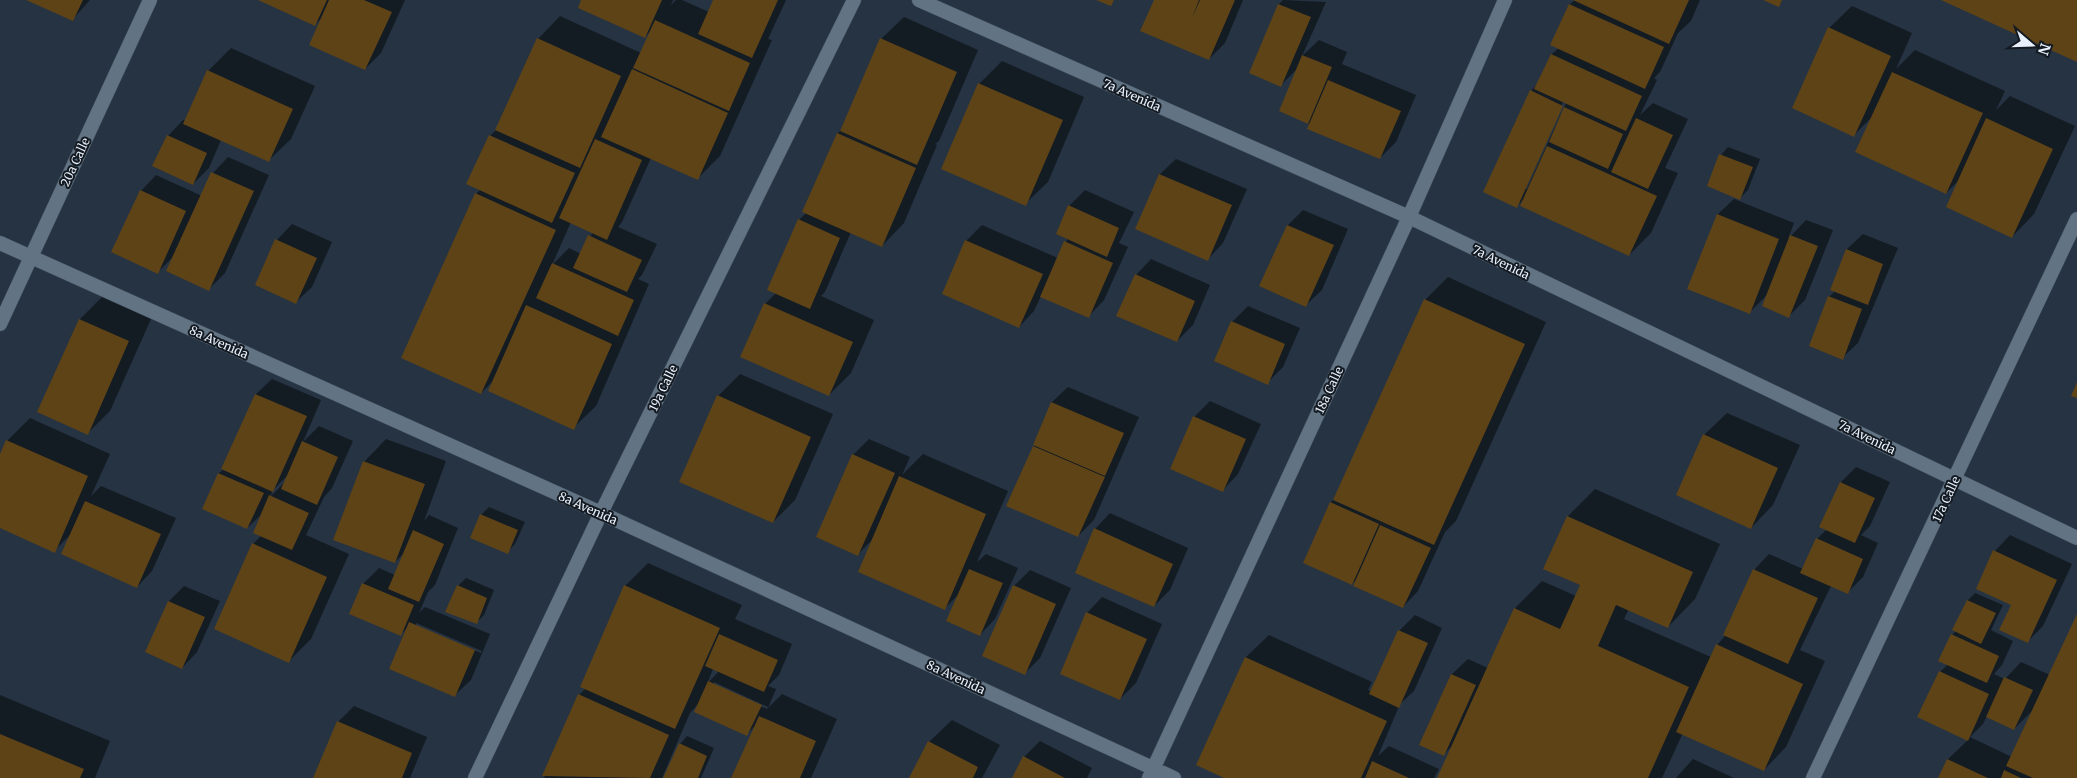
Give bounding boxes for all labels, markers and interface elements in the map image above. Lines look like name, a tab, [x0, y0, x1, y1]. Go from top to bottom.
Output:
north arrow	[2007, 20, 2057, 70]
text: N	[2034, 41, 2055, 57]
street label: 7a Avenida	[1101, 76, 1164, 115]
street label: 20a Calle	[57, 135, 93, 189]
street label: 7a Avenida	[1470, 242, 1533, 283]
street label: 8a Avenida	[187, 322, 251, 362]
street label: 19a Calle	[645, 362, 681, 414]
street label: 18a Calle	[1312, 364, 1346, 416]
street label: 7a Avenida	[1836, 417, 1899, 458]
street label: 17a Calle	[1929, 474, 1963, 524]
street label: 8a Avenida	[556, 488, 620, 528]
street label: 8a Avenida	[924, 657, 988, 697]

